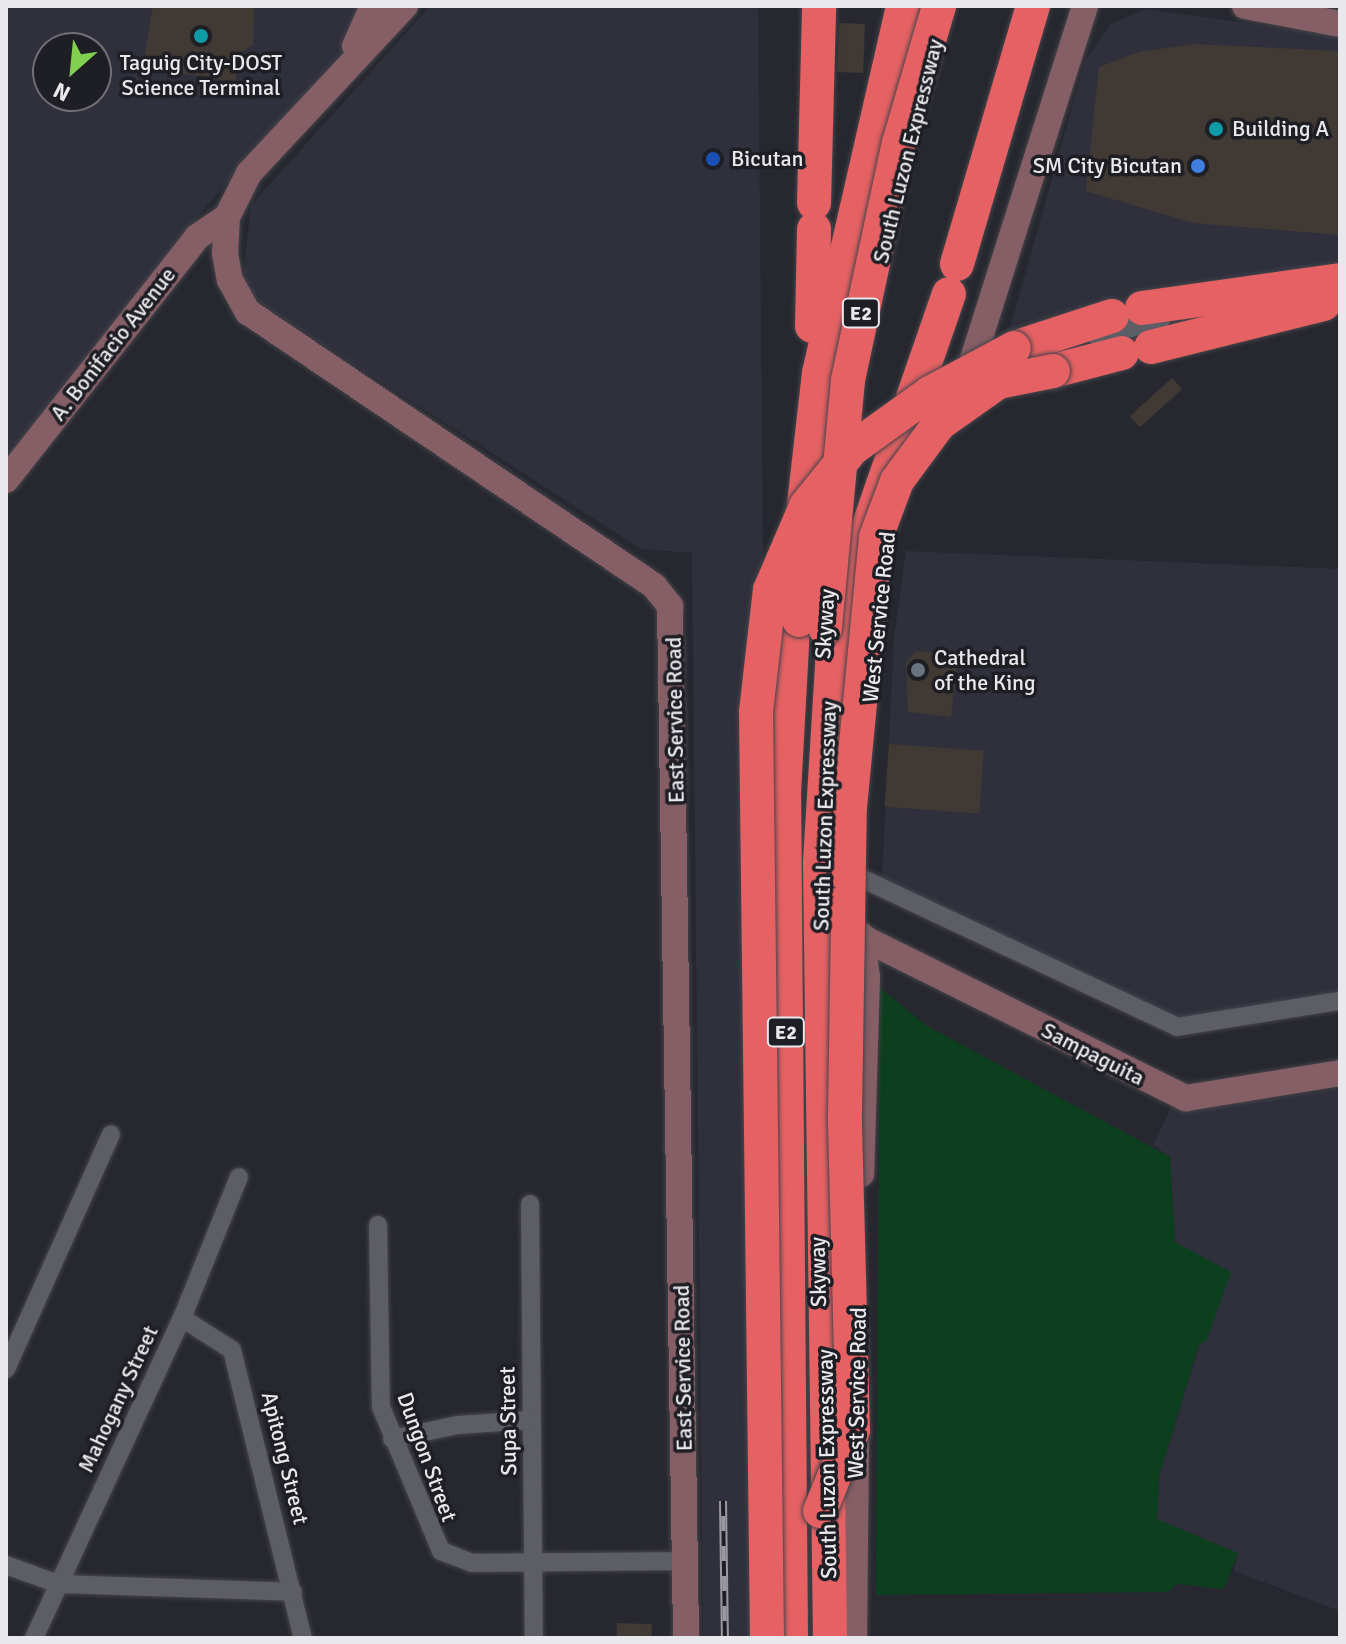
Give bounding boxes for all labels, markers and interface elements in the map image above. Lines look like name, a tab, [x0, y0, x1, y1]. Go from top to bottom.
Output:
marker: Taguig City-DOST Science Terminal	[192, 27, 210, 45]
north arrow	[32, 32, 112, 112]
street label: South Luzon Expressway	[867, 36, 949, 266]
place label: Taguig City-DOST Science Terminal	[120, 49, 282, 100]
text: N	[49, 77, 75, 108]
place label: Building A	[1232, 116, 1329, 142]
marker: Building A	[1207, 120, 1225, 138]
place label: Bicutan	[731, 146, 804, 172]
marker: Bicutan	[702, 148, 724, 170]
place label: SM City Bicutan	[1033, 153, 1182, 179]
marker: SM City Bicutan	[1189, 157, 1207, 175]
street label: A. Bonifacio Avenue	[45, 262, 181, 426]
road number: E2	[841, 297, 881, 329]
street label: West Service Road	[857, 530, 901, 704]
street label: Skyway	[809, 588, 841, 660]
street label: East Service Road	[660, 637, 690, 803]
place label: Cathedral of the King	[934, 644, 1036, 696]
marker: Cathedral of the King	[909, 661, 927, 679]
street label: South Luzon Expressway	[808, 701, 842, 931]
road number: E2	[766, 1016, 806, 1048]
street label: Sampaguita	[1037, 1017, 1149, 1091]
street label: Skyway	[804, 1237, 832, 1307]
street label: East Service Road	[668, 1285, 698, 1451]
street label: West Service Road	[842, 1307, 872, 1479]
street label: Mahogany Street	[72, 1321, 164, 1477]
street label: South Luzon Expressway	[812, 1349, 842, 1579]
street label: Supa Street	[494, 1366, 522, 1476]
street label: Apitong Street	[256, 1389, 314, 1527]
street label: Dungon Street	[391, 1389, 463, 1525]

